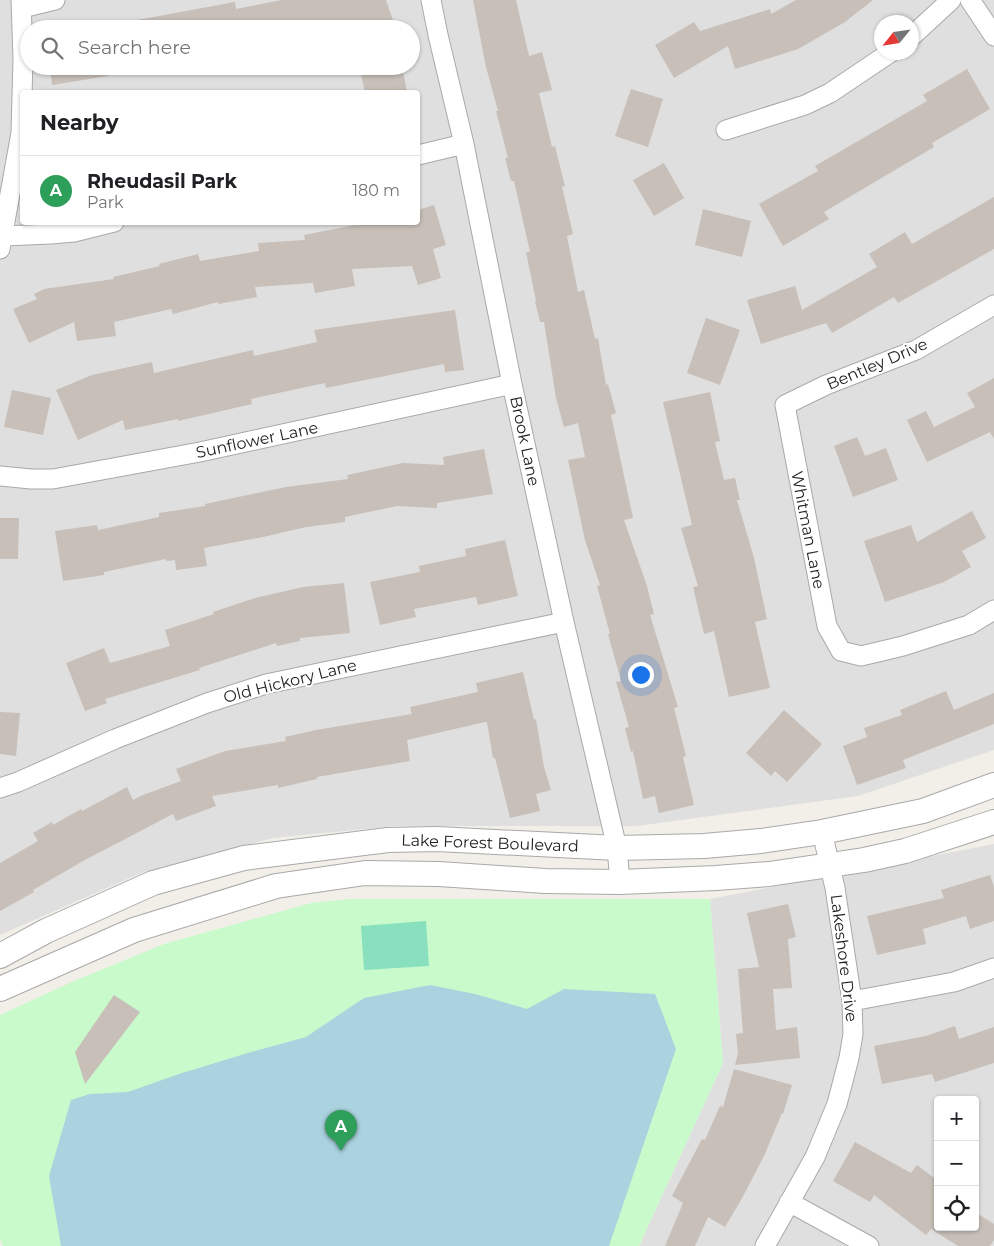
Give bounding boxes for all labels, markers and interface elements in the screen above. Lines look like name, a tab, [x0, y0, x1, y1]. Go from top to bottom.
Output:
north arrow	[874, 15, 919, 60]
search box	[20, 20, 420, 75]
icon: search	[38, 34, 66, 62]
text: Search here	[78, 36, 191, 59]
text: Nearby	[40, 110, 119, 135]
text: Rheudasil Park	[87, 170, 237, 193]
text: A	[50, 181, 62, 200]
text: 180 m	[352, 181, 400, 200]
text: Park	[87, 193, 124, 212]
street label: Bentley Drive	[824, 334, 930, 394]
street label: Brook Lane	[506, 394, 544, 488]
street label: Sunflower Lane	[194, 418, 320, 462]
street label: Whitman Lane	[787, 469, 829, 591]
street label: Old Hickory Lane	[221, 655, 359, 707]
your location	[628, 662, 654, 688]
street label: Lake Forest Boulevard	[401, 830, 579, 856]
street label: Lakeshore Drive	[827, 893, 861, 1023]
map controls	[934, 1096, 979, 1231]
button: +	[934, 1096, 979, 1141]
pin: A	[325, 1110, 357, 1151]
button: −	[934, 1141, 979, 1186]
button: locate	[934, 1186, 979, 1231]

